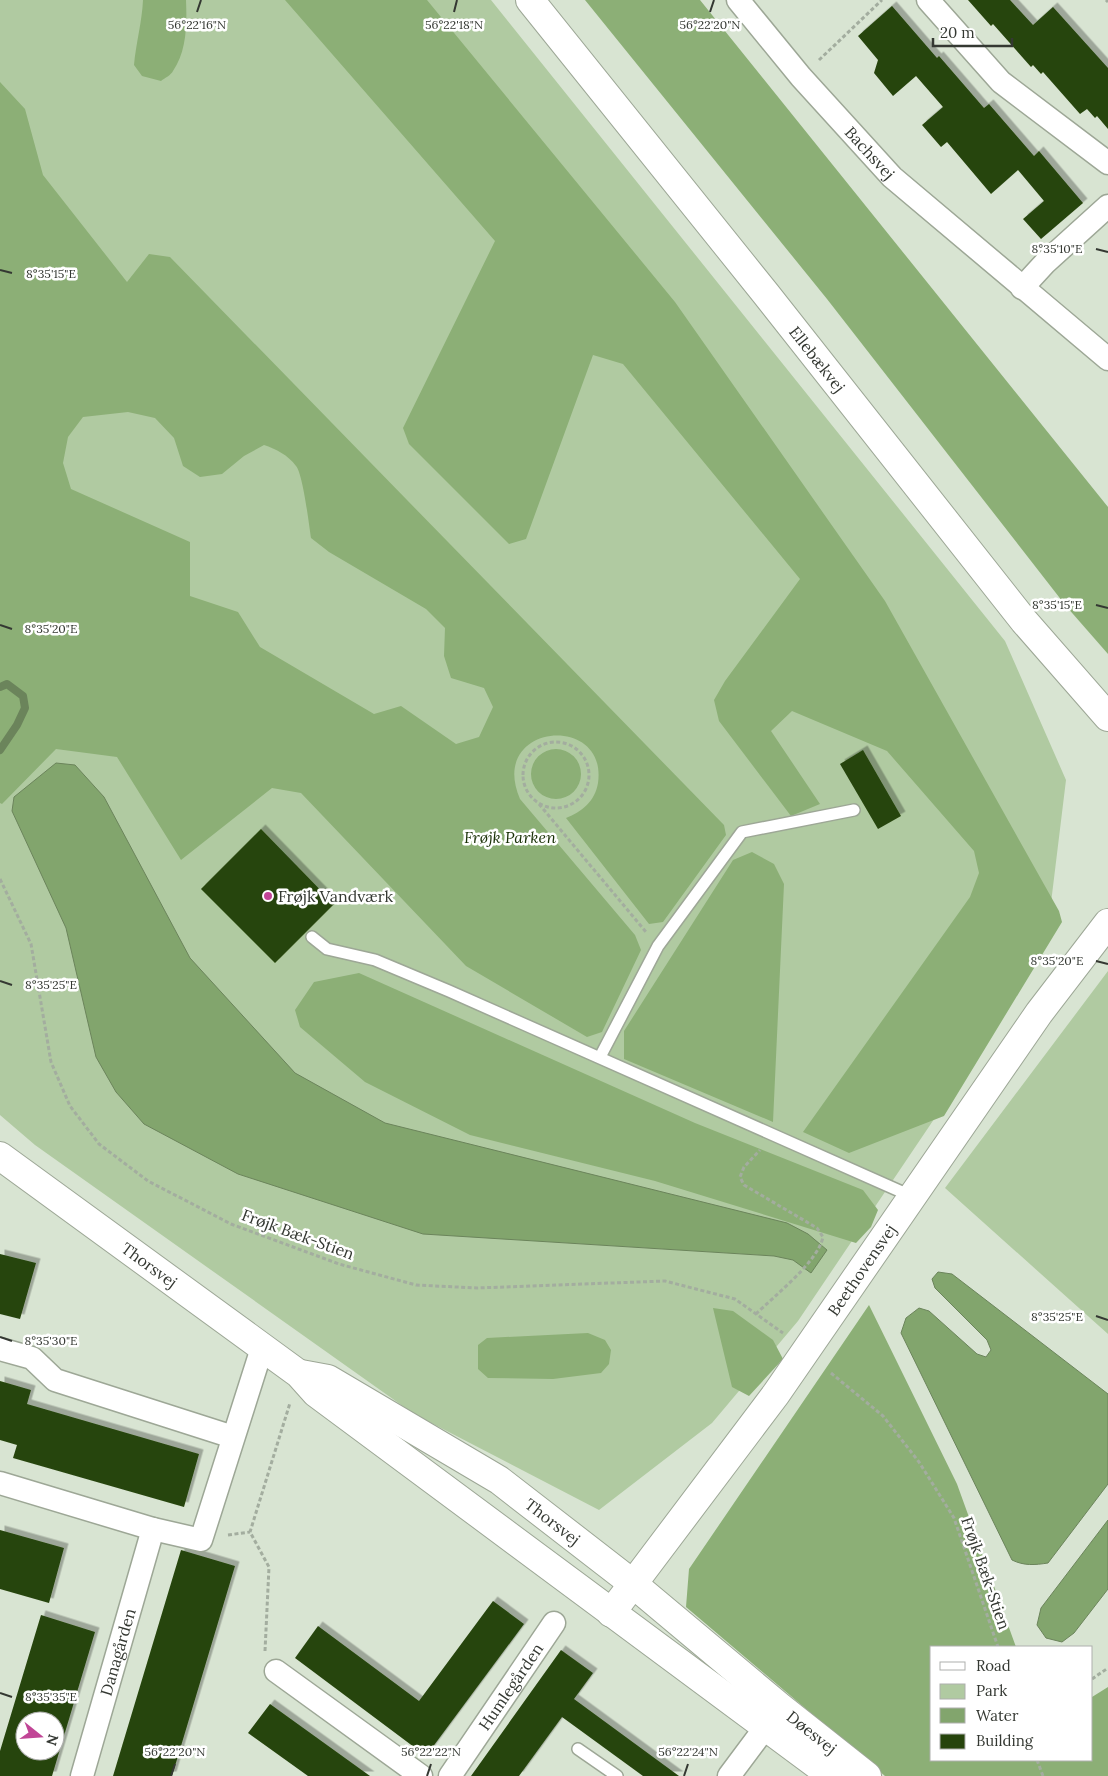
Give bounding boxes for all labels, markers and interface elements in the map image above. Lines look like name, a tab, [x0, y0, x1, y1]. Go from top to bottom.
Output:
scale bar	[933, 15, 1012, 47]
text: 56°22'16"N	[168, 17, 226, 32]
text: 56°22'18"N	[425, 17, 483, 32]
text: 56°22'20"N	[680, 17, 740, 32]
text: 20 m	[940, 23, 975, 42]
street label: Bachsvej	[841, 122, 899, 183]
text: 8°35'10"E	[1032, 241, 1082, 256]
text: 8°35'15"E	[26, 266, 76, 281]
street label: Ellebækvej	[785, 322, 850, 396]
text: 8°35'15"E	[1032, 597, 1082, 612]
text: 8°35'20"E	[25, 621, 77, 636]
park label: Frøjk Parken	[464, 827, 556, 847]
place label: Frøjk Vandværk	[278, 886, 393, 906]
marker: Frøjk Vandværk	[262, 890, 274, 902]
text: 8°35'20"E	[1031, 953, 1083, 968]
text: 8°35'25"E	[25, 977, 77, 992]
street label: Frøjk Bæk-Stien	[239, 1204, 357, 1264]
street label: Beethovensvej	[823, 1220, 900, 1320]
street label: Thorsvej	[118, 1238, 181, 1292]
text: 8°35'25"E	[1031, 1309, 1083, 1324]
text: 8°35'30"E	[24, 1333, 78, 1348]
street label: Thorsvej	[521, 1494, 584, 1549]
street label: Frøjk Bæk-Stien	[957, 1514, 1015, 1632]
street label: Danagården	[96, 1606, 140, 1698]
street label: Humlegården	[474, 1639, 548, 1734]
legend	[930, 1646, 1093, 1761]
text: Road	[976, 1656, 1011, 1675]
text: Park	[976, 1681, 1007, 1700]
text: 8°35'35"E	[25, 1689, 77, 1704]
street label: Døesvej	[783, 1706, 841, 1758]
text: Water	[976, 1706, 1019, 1725]
north arrow	[15, 1711, 65, 1761]
text: Building	[976, 1731, 1034, 1750]
text: N	[42, 1732, 63, 1748]
text: 56°22'20"N	[145, 1744, 205, 1759]
text: 56°22'22"N	[401, 1744, 461, 1759]
text: 56°22'24"N	[658, 1744, 718, 1759]

